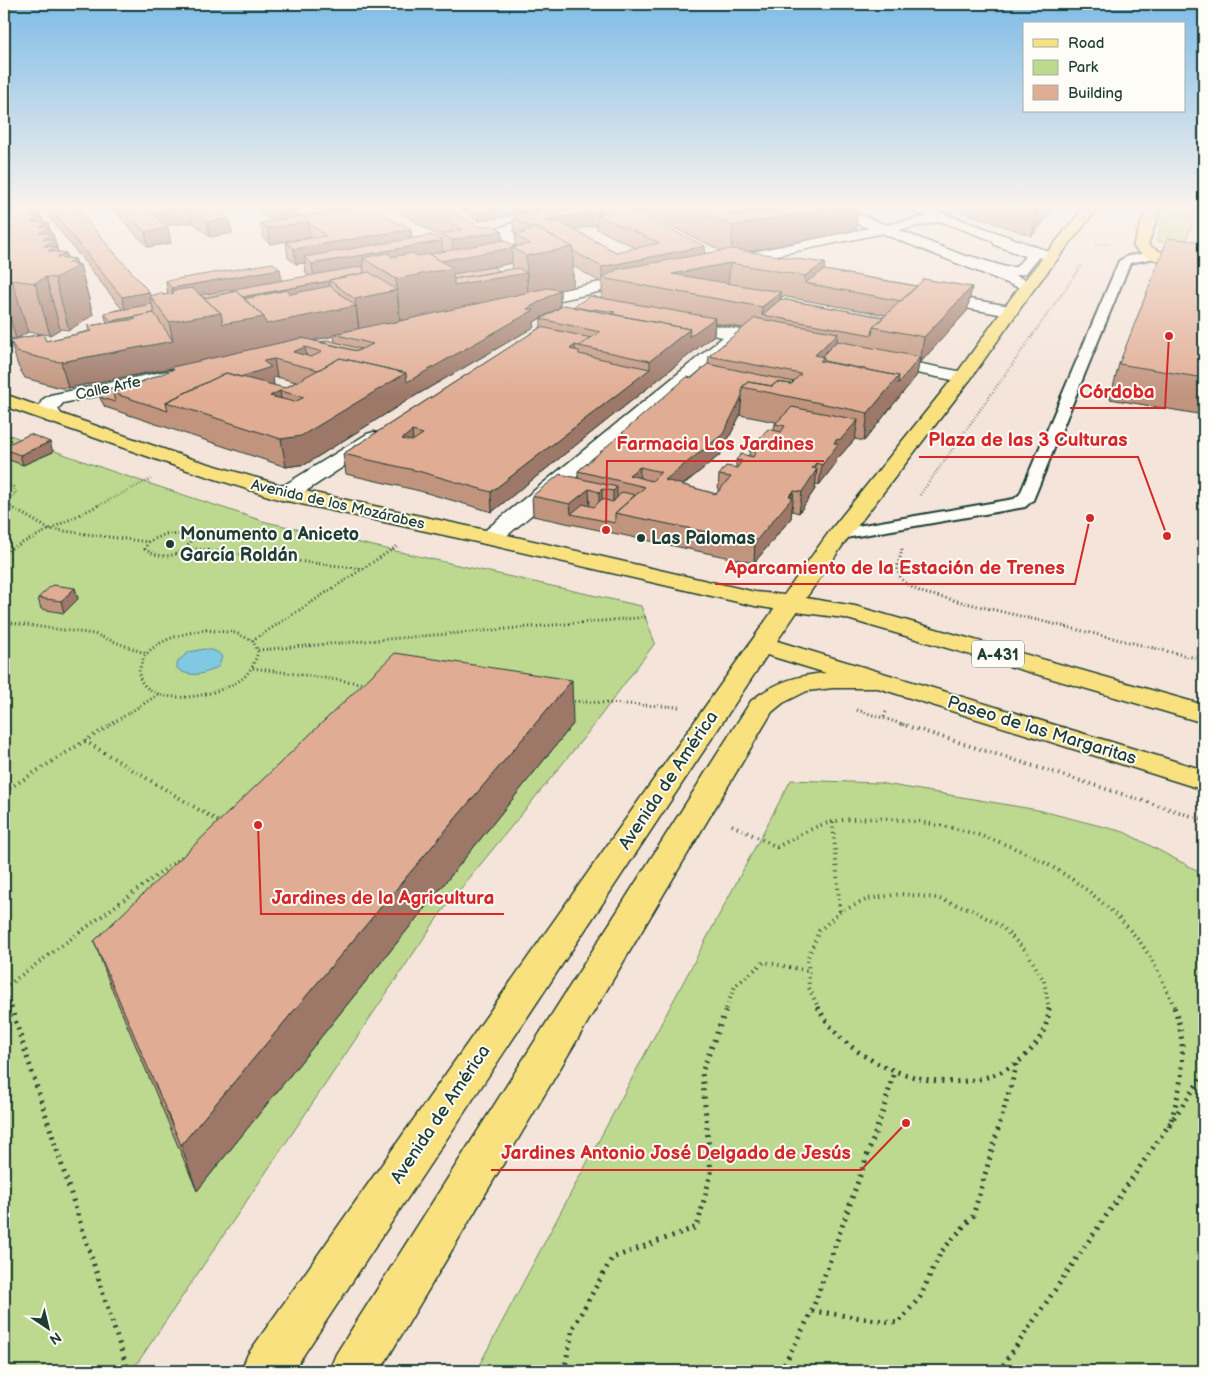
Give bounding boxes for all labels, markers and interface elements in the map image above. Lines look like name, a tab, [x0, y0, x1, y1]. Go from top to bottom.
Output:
legend	[1023, 22, 1186, 112]
text: Road	[1068, 34, 1104, 53]
text: Park	[1068, 58, 1099, 77]
text: Building	[1068, 84, 1123, 103]
street label: Calle Arfe	[74, 372, 143, 405]
callout: Córdoba	[1070, 374, 1165, 408]
text: Córdoba	[1079, 381, 1155, 404]
callout: Plaza de las 3 Culturas	[919, 423, 1138, 457]
callout: Farmacia Los Jardines	[607, 427, 824, 461]
text: Plaza de las 3 Culturas	[928, 429, 1128, 452]
text: Farmacia Los Jardines	[616, 433, 814, 456]
street label: Avenida de los Mozárabes	[249, 475, 427, 534]
place label: Monumento a Aniceto García Roldán	[180, 524, 359, 566]
place label: Las Palomas	[651, 528, 755, 549]
marker: Las Palomas	[635, 532, 647, 544]
marker: Monumento a Aniceto García Roldán	[164, 538, 176, 550]
callout: Aparcamiento de la Estación de Trenes	[715, 550, 1075, 584]
text: Aparcamiento de la Estación de Trenes	[724, 557, 1065, 580]
road number: A-431	[972, 641, 1024, 668]
street label: Paseo de las Margaritas	[945, 692, 1139, 769]
street label: Avenida de América	[614, 707, 723, 853]
callout: Jardines de la Agricultura	[261, 880, 504, 914]
text: Jardines de la Agricultura	[272, 887, 494, 910]
street label: Avenida de América	[386, 1041, 495, 1187]
callout: Jardines Antonio José Delgado de Jesús	[491, 1136, 861, 1170]
text: Jardines Antonio José Delgado de Jesús	[501, 1142, 851, 1165]
north arrow	[22, 1302, 72, 1352]
text: N	[46, 1328, 64, 1348]

